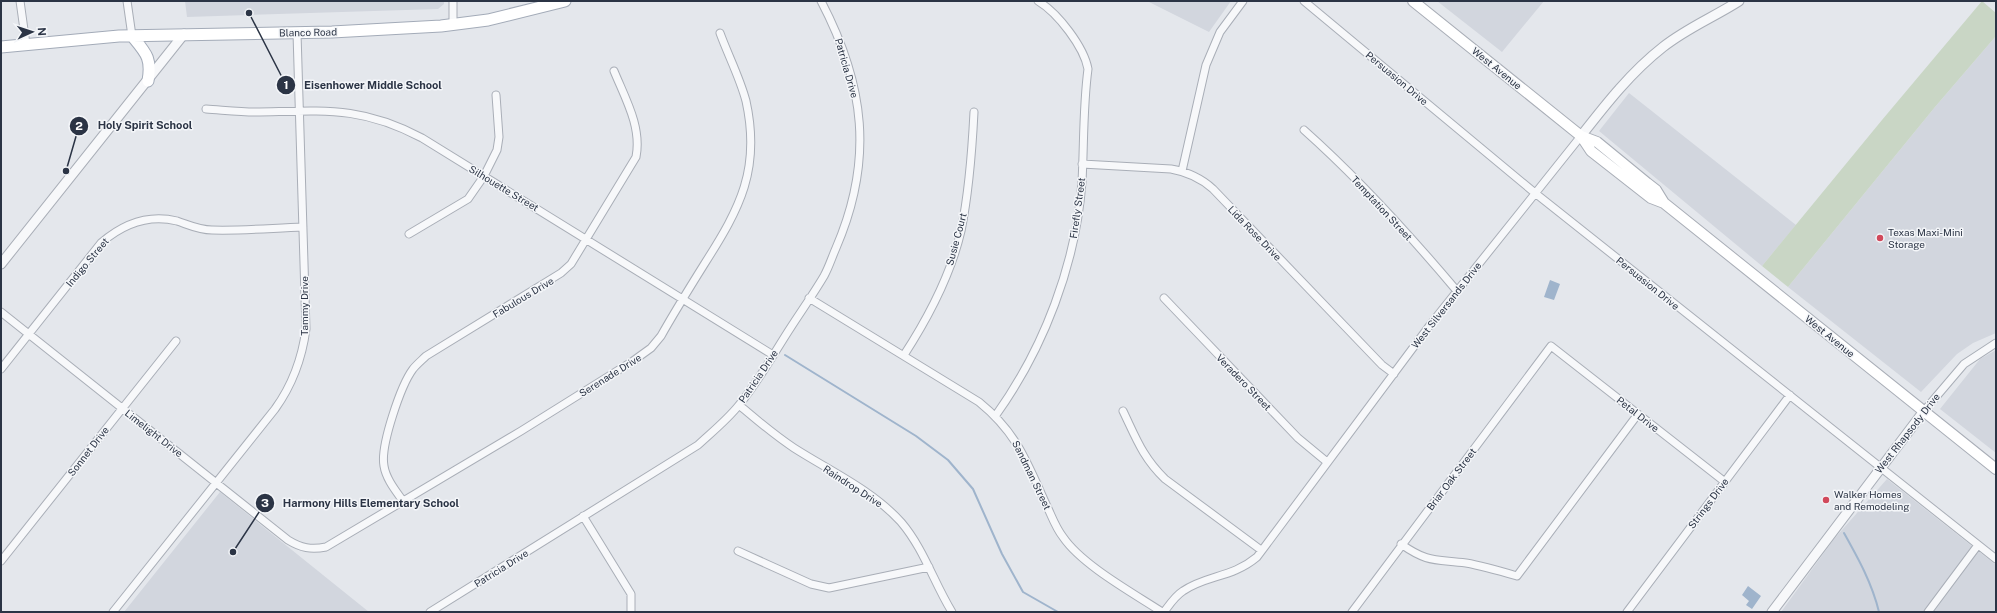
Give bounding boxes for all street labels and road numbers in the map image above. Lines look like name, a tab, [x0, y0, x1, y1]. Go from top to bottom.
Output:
street label: Blanco Road	[279, 25, 337, 39]
street label: Patricia Drive	[833, 37, 861, 100]
street label: West Avenue	[1470, 44, 1524, 92]
street label: Persuasion Drive	[1363, 48, 1431, 108]
street label: Silhouette Street	[467, 162, 541, 214]
street label: Temptation Street	[1349, 173, 1415, 243]
street label: Firefly Street	[1067, 177, 1087, 239]
street label: Lida Rose Drive	[1226, 203, 1284, 263]
street label: Susie Court	[943, 211, 969, 267]
street label: Indigo Street	[63, 235, 111, 289]
street label: Persuasion Drive	[1614, 254, 1682, 312]
street label: West Silversands Drive	[1409, 259, 1484, 351]
street label: Fabulous Drive	[490, 274, 556, 320]
street label: Tammy Drive	[298, 276, 310, 336]
street label: West Avenue	[1803, 312, 1857, 360]
street label: Patricia Drive	[736, 347, 780, 405]
street label: Serenade Drive	[577, 351, 644, 399]
street label: Veradero Street	[1214, 351, 1274, 413]
street label: West Rhapsody Drive	[1872, 390, 1942, 475]
street label: Petal Drive	[1614, 394, 1662, 434]
street label: Limelight Drive	[123, 407, 186, 460]
street label: Sonnet Drive	[65, 424, 111, 478]
street label: Sandman Street	[1010, 438, 1054, 512]
street label: Briar Oak Street	[1424, 445, 1478, 513]
street label: Raindrop Drive	[821, 462, 885, 510]
street label: Strings Drive	[1685, 475, 1731, 531]
street label: Patricia Drive	[472, 546, 531, 589]

